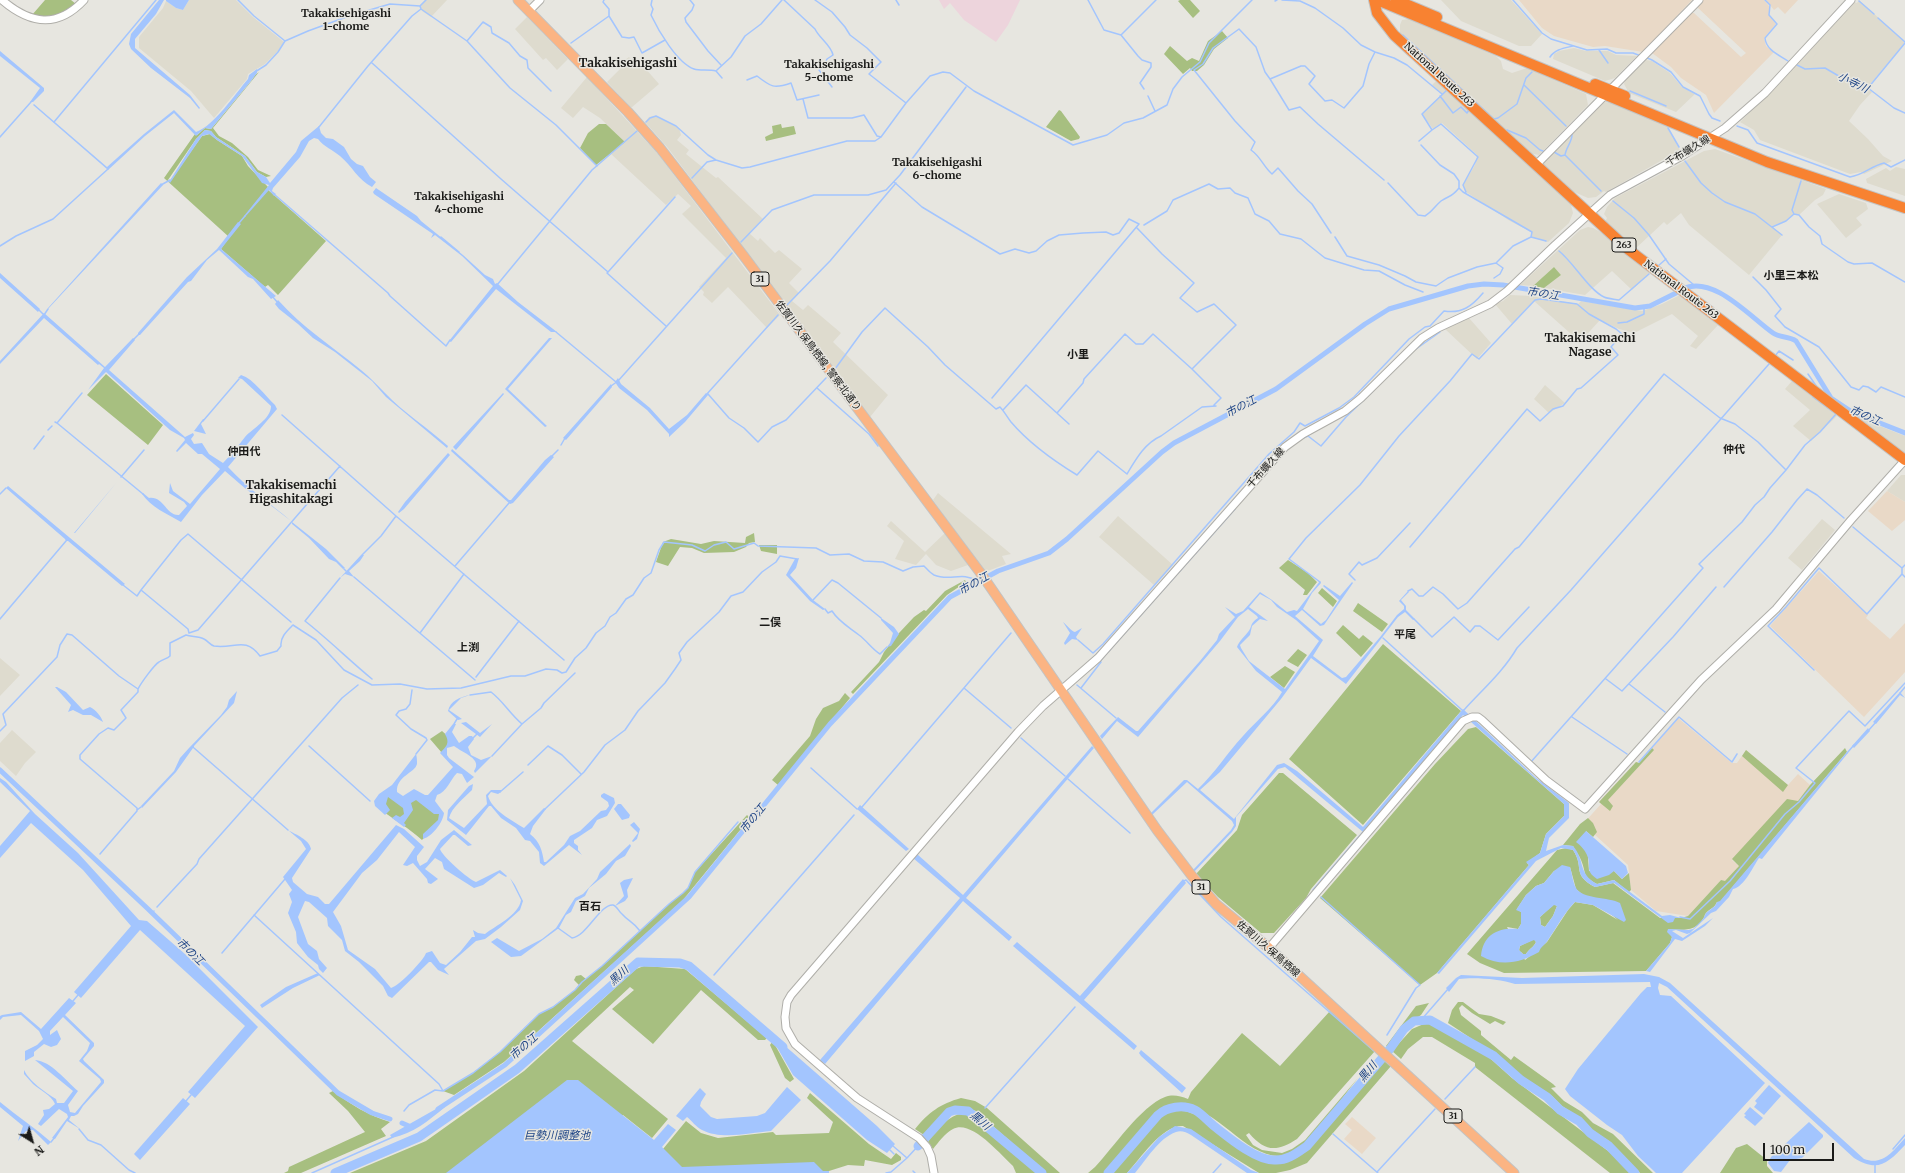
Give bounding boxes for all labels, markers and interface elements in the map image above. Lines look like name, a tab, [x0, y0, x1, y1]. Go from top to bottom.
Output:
district label: Takakisehigashi 1-chome	[301, 7, 391, 33]
street label: National Route 263	[1401, 40, 1477, 110]
district label: Takakisehigashi	[579, 57, 677, 71]
district label: Takakisehigashi 5-chome	[784, 58, 874, 84]
water label: 小寺川	[1835, 70, 1871, 96]
street label: 千布蠣久線	[1663, 133, 1713, 169]
district label: Takakisehigashi 6-chome	[892, 156, 982, 182]
district label: Takakisehigashi 4-chome	[414, 190, 504, 216]
road number: 263	[1612, 238, 1636, 252]
street label: National Route 263	[1641, 258, 1721, 322]
district label: 小里三本松	[1764, 269, 1818, 283]
road number: 31	[751, 272, 769, 286]
water label: 市の江	[1526, 285, 1560, 303]
street label: 佐賀川久保鳥栖線, 警察北通り	[773, 299, 863, 413]
district label: Takakisemachi Nagase	[1544, 332, 1636, 360]
district label: 小里	[1067, 348, 1089, 362]
water label: 市の江	[1223, 393, 1259, 421]
water label: 市の江	[1847, 403, 1883, 429]
district label: 仲代	[1723, 443, 1745, 457]
district label: 仲田代	[228, 445, 260, 459]
street label: 千布蠣久線	[1245, 445, 1287, 491]
district label: Takakisemachi Higashitakagi	[245, 479, 337, 507]
water label: 市の江	[956, 570, 992, 598]
district label: 二俣	[759, 616, 781, 630]
district label: 平尾	[1394, 628, 1416, 642]
district label: 上渕	[457, 641, 479, 655]
water label: 市の江	[737, 802, 769, 836]
road number: 31	[1192, 880, 1210, 894]
district label: 百石	[579, 900, 601, 914]
street label: 佐賀川久保鳥栖線	[1234, 918, 1302, 980]
water label: 市の江	[174, 936, 206, 968]
water label: 黒川	[606, 964, 632, 988]
water label: 市の江	[507, 1031, 541, 1063]
water label: 黒川	[1356, 1059, 1380, 1085]
water label: 黒川	[967, 1109, 993, 1133]
road number: 31	[1444, 1109, 1462, 1123]
north arrow	[12, 1121, 52, 1161]
water label: 巨勢川調整池	[524, 1129, 590, 1143]
scale bar	[1765, 1135, 1836, 1161]
text: N	[32, 1142, 47, 1159]
text: 100 m	[1770, 1142, 1805, 1157]

